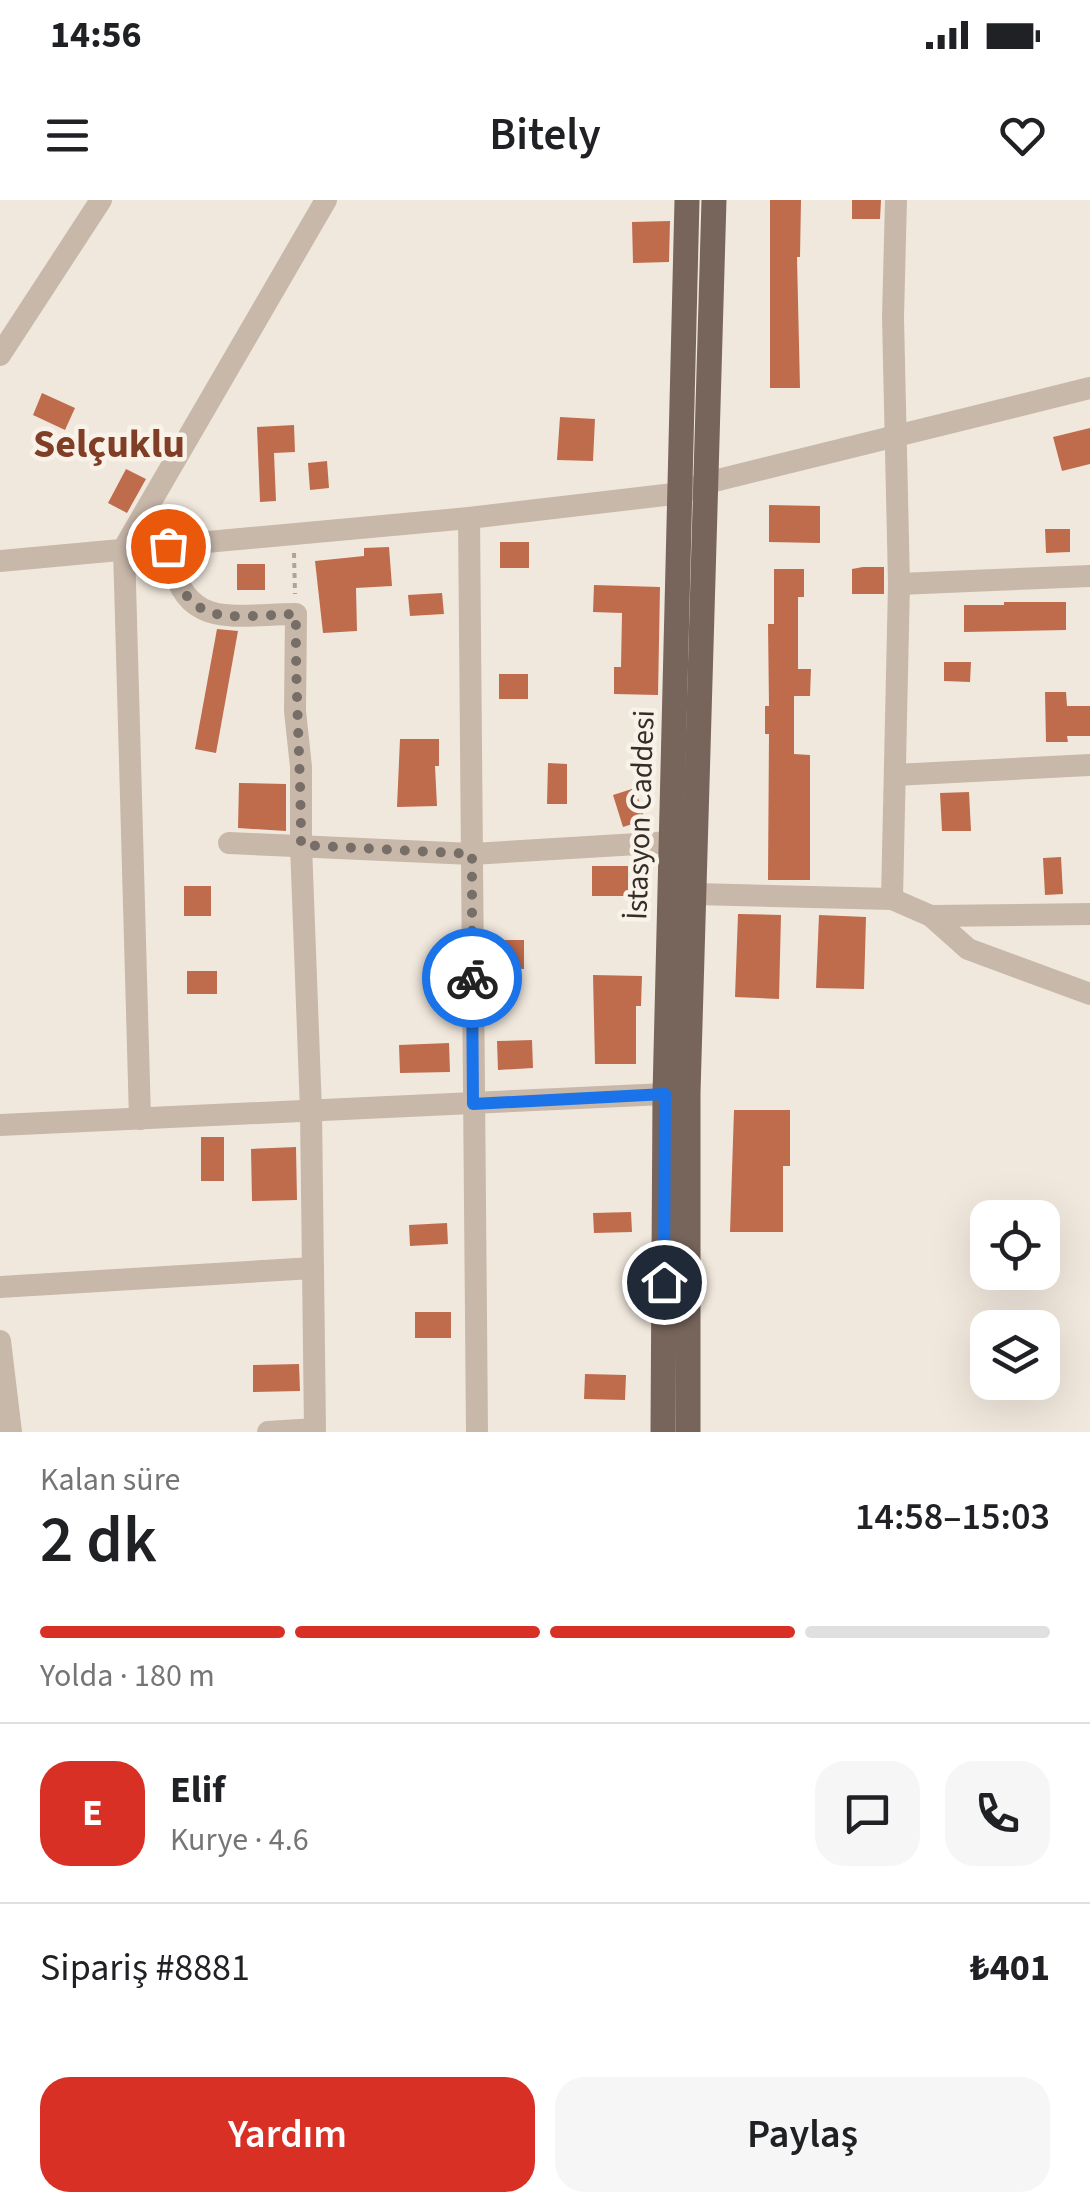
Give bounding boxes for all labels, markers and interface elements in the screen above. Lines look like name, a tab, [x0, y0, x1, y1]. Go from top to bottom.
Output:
text: 14:56	[50, 8, 142, 62]
text: Bitely	[489, 103, 601, 167]
icon: menu	[40, 108, 95, 163]
icon: heart	[995, 108, 1050, 163]
district label: Selçuklu	[33, 416, 185, 473]
pin	[126, 504, 211, 589]
icon: bag	[141, 519, 196, 574]
street label: İstasyon Caddesi	[615, 709, 666, 921]
courier	[422, 928, 522, 1028]
icon: bike	[445, 951, 500, 1006]
map controls	[970, 1200, 1060, 1400]
button: locate	[970, 1200, 1060, 1290]
pin	[622, 1240, 707, 1325]
icon: home	[637, 1255, 692, 1310]
button: layers	[970, 1310, 1060, 1400]
text: Kalan süre	[40, 1457, 180, 1503]
text: 14:58–15:03	[855, 1490, 1050, 1544]
text: 2 dk	[40, 1494, 157, 1587]
text: Yolda · 180 m	[40, 1653, 215, 1699]
button: chat	[815, 1761, 920, 1866]
button: phone	[945, 1761, 1050, 1866]
text: Elif	[170, 1763, 225, 1817]
text: E	[82, 1786, 103, 1840]
text: Kurye · 4.6	[170, 1817, 309, 1863]
text: Sipariş #8881	[40, 1941, 250, 1995]
text: ₺401	[970, 1941, 1050, 1995]
button: Yardım	[40, 2077, 535, 2192]
button: Paylaş	[555, 2077, 1050, 2192]

